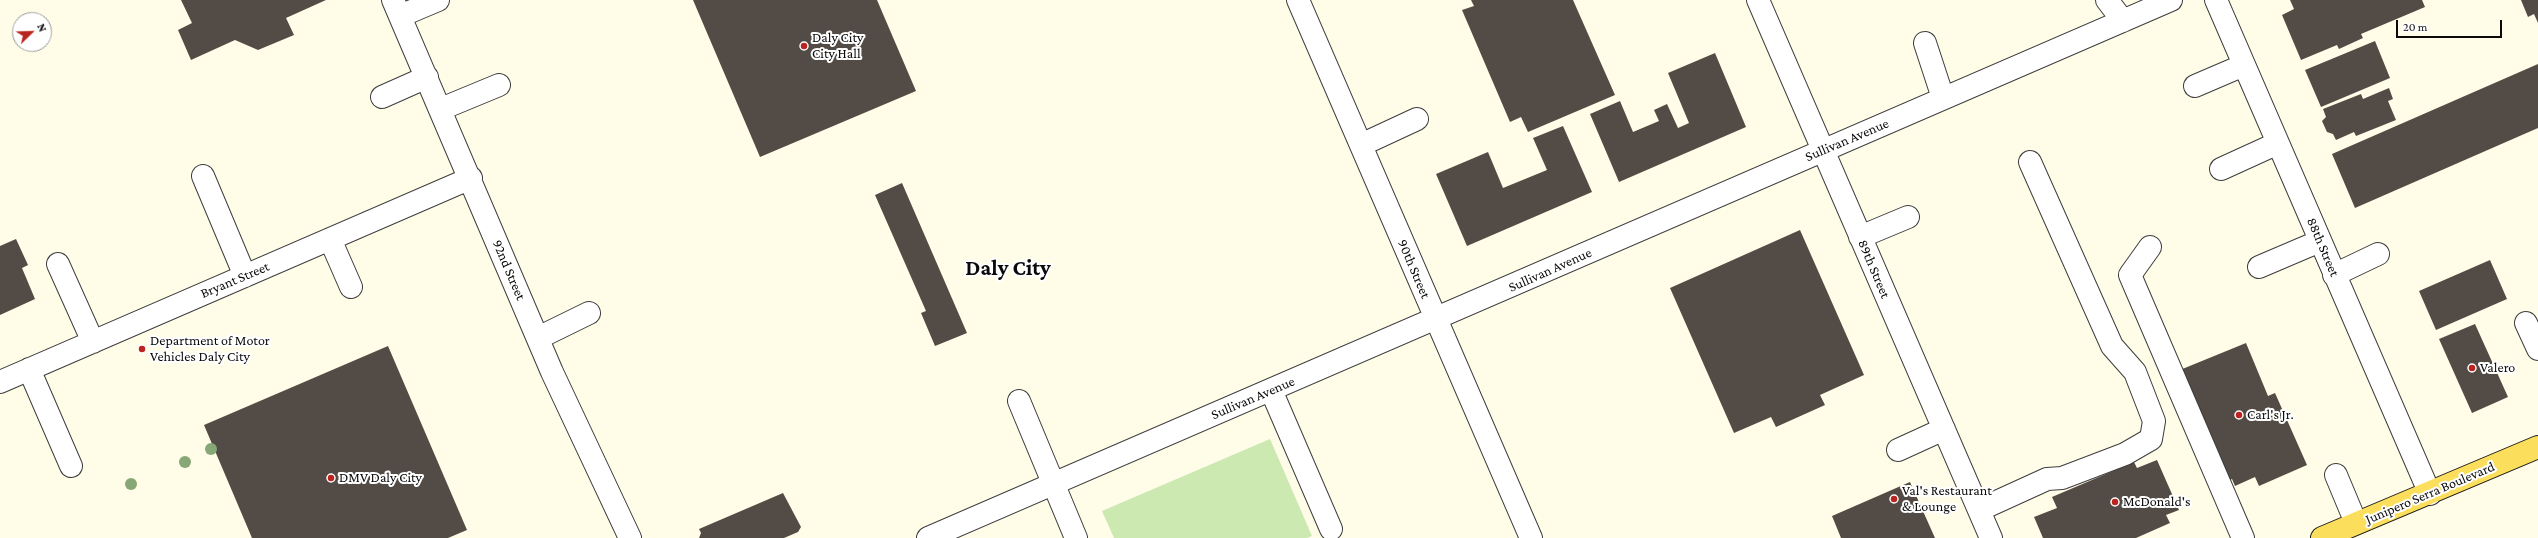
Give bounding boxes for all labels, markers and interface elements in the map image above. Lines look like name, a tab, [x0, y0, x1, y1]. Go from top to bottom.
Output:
north arrow	[12, 12, 52, 52]
scale bar	[2398, 12, 2504, 38]
text: 20 m	[2403, 20, 2427, 34]
text: N	[35, 22, 49, 33]
place label: Daly City City Hall	[812, 30, 863, 62]
marker: Daly City City Hall	[799, 41, 809, 51]
street label: Sullivan Avenue	[1803, 115, 1891, 165]
street label: 88th Street	[2303, 215, 2343, 279]
street label: 92nd Street	[489, 237, 529, 303]
street label: 90th Street	[1394, 237, 1434, 301]
street label: 89th Street	[1854, 237, 1894, 301]
street label: Sullivan Avenue	[1506, 244, 1594, 296]
district label: Daly City	[965, 255, 1051, 281]
street label: Bryant Street	[198, 258, 272, 302]
place label: Department of Motor Vehicles Daly City	[150, 333, 270, 366]
marker: Department of Motor Vehicles Daly City	[137, 344, 147, 354]
place label: Valero	[2480, 360, 2515, 376]
marker: Valero	[2467, 363, 2477, 373]
street label: Sullivan Avenue	[1209, 373, 1297, 423]
place label: Carl's Jr.	[2247, 407, 2294, 423]
marker: Carl's Jr.	[2234, 410, 2244, 420]
street label: Junipero Serra Boulevard	[2363, 458, 2497, 528]
place label: DMV Daly City	[339, 470, 422, 486]
marker: DMV Daly City	[326, 473, 336, 483]
place label: Val's Restaurant & Lounge	[1902, 483, 1992, 516]
marker: Val's Restaurant & Lounge	[1889, 494, 1899, 504]
place label: McDonald's	[2123, 494, 2190, 510]
marker: McDonald's	[2110, 497, 2120, 507]

